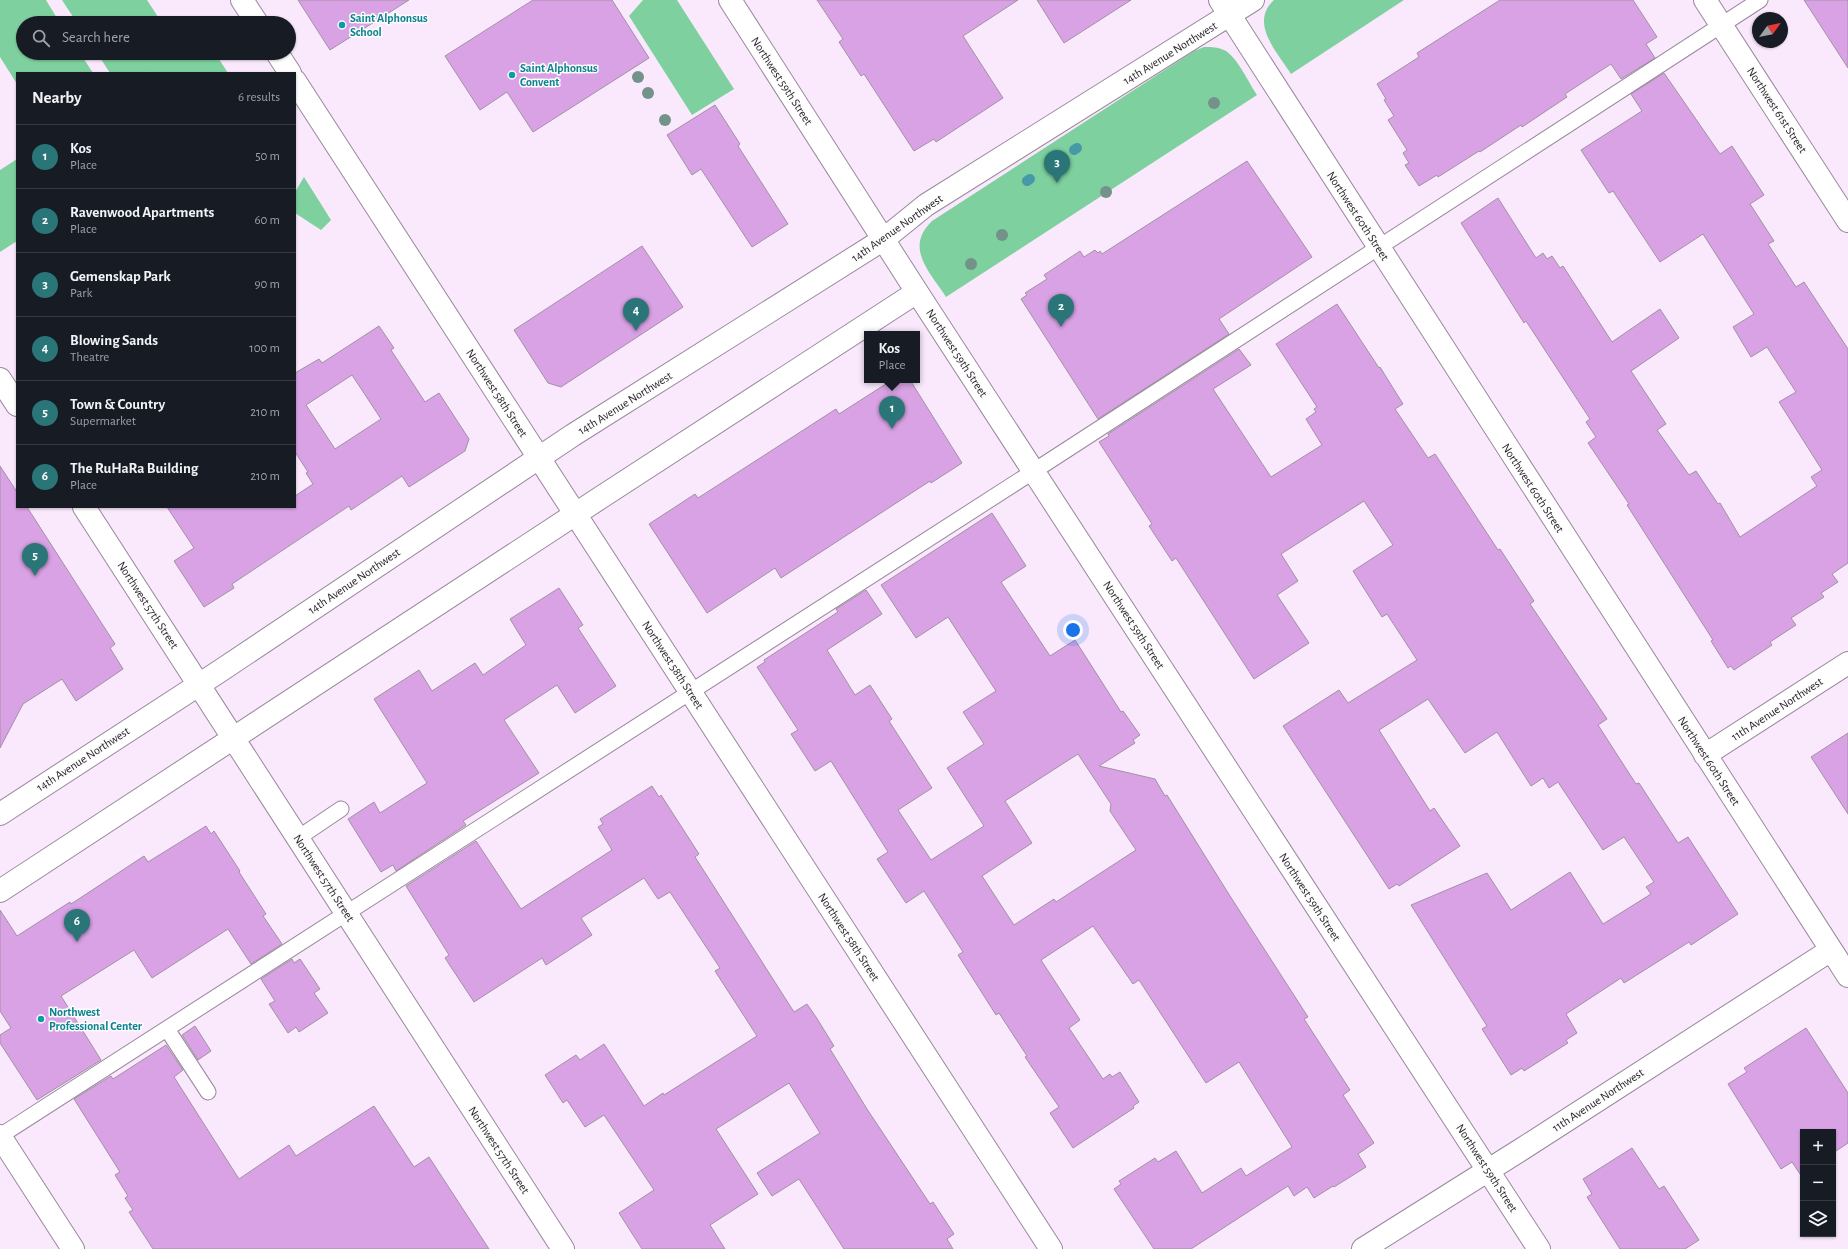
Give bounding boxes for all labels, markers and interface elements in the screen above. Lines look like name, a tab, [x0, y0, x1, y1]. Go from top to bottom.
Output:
place label: Saint Alphonsus School	[350, 12, 428, 38]
north arrow	[1752, 12, 1788, 48]
search box	[16, 16, 296, 60]
street label: 14th Avenue Northwest	[1121, 19, 1219, 87]
marker: Saint Alphonsus School	[337, 20, 347, 30]
icon: search	[30, 27, 52, 49]
text: Search here	[62, 30, 130, 45]
street label: Northwest 59th Street	[749, 35, 815, 127]
place label: Saint Alphonsus Convent	[520, 62, 598, 88]
street label: Northwest 61st Street	[1745, 65, 1809, 155]
marker: Saint Alphonsus Convent	[507, 70, 517, 80]
text: Nearby	[32, 89, 82, 106]
text: 6 results	[238, 91, 280, 104]
text: Kos	[70, 141, 92, 156]
text: 1	[43, 150, 47, 163]
text: 50 m	[255, 150, 280, 163]
pin: 3	[1044, 150, 1070, 183]
text: Place	[70, 159, 97, 172]
street label: Northwest 60th Street	[1325, 169, 1391, 263]
street label: 14th Avenue Northwest	[849, 192, 945, 264]
text: Ravenwood Apartments	[70, 205, 214, 220]
text: 2	[42, 214, 48, 227]
text: 60 m	[254, 214, 280, 227]
text: Place	[70, 223, 97, 236]
text: Gemenskap Park	[70, 269, 171, 284]
text: 3	[42, 278, 48, 291]
text: 90 m	[254, 278, 280, 291]
text: Park	[70, 287, 92, 300]
pin: 2	[1048, 294, 1074, 327]
pin: 4	[623, 298, 649, 331]
street label: Northwest 59th Street	[924, 307, 990, 399]
popup	[864, 331, 920, 383]
text: Blowing Sands	[70, 333, 158, 348]
text: Kos	[879, 341, 900, 356]
text: 4	[42, 342, 48, 355]
text: 100 m	[249, 342, 280, 355]
street label: Northwest 58th Street	[464, 347, 530, 439]
text: Theatre	[70, 351, 109, 364]
text: Place	[879, 359, 905, 372]
street label: 14th Avenue Northwest	[576, 369, 674, 437]
pin: 1	[879, 396, 905, 429]
text: Town & Country	[70, 397, 165, 412]
text: 5	[42, 406, 48, 419]
text: 210 m	[250, 406, 280, 419]
text: Supermarket	[70, 415, 136, 428]
street label: Northwest 60th Street	[1500, 441, 1566, 535]
text: The RuHaRa Building	[70, 461, 198, 476]
text: 6	[42, 470, 48, 483]
text: 210 m	[250, 470, 280, 483]
text: Place	[70, 479, 97, 492]
pin: 5	[22, 543, 48, 576]
street label: 14th Avenue Northwest	[306, 546, 402, 616]
street label: Northwest 57th Street	[115, 559, 181, 651]
street label: Northwest 59th Street	[1101, 579, 1167, 671]
street label: Northwest 58th Street	[640, 619, 706, 711]
your location	[1063, 620, 1083, 640]
street label: 11th Avenue Northwest	[1729, 675, 1825, 743]
street label: Northwest 60th Street	[1676, 714, 1742, 808]
street label: 14th Avenue Northwest	[34, 724, 132, 793]
street label: Northwest 57th Street	[291, 832, 357, 924]
street label: Northwest 59th Street	[1277, 851, 1343, 943]
street label: Northwest 58th Street	[816, 891, 882, 983]
pin: 6	[64, 909, 90, 942]
place label: Northwest Professional Center	[49, 1006, 143, 1032]
marker: Northwest Professional Center	[36, 1014, 46, 1024]
street label: 11th Avenue Northwest	[1550, 1066, 1646, 1134]
street label: Northwest 57th Street	[466, 1104, 532, 1196]
street label: Northwest 59th Street	[1454, 1122, 1520, 1214]
map controls	[1800, 1129, 1836, 1237]
button: +	[1800, 1129, 1836, 1165]
button: −	[1800, 1165, 1836, 1201]
button: layers	[1800, 1201, 1836, 1237]

